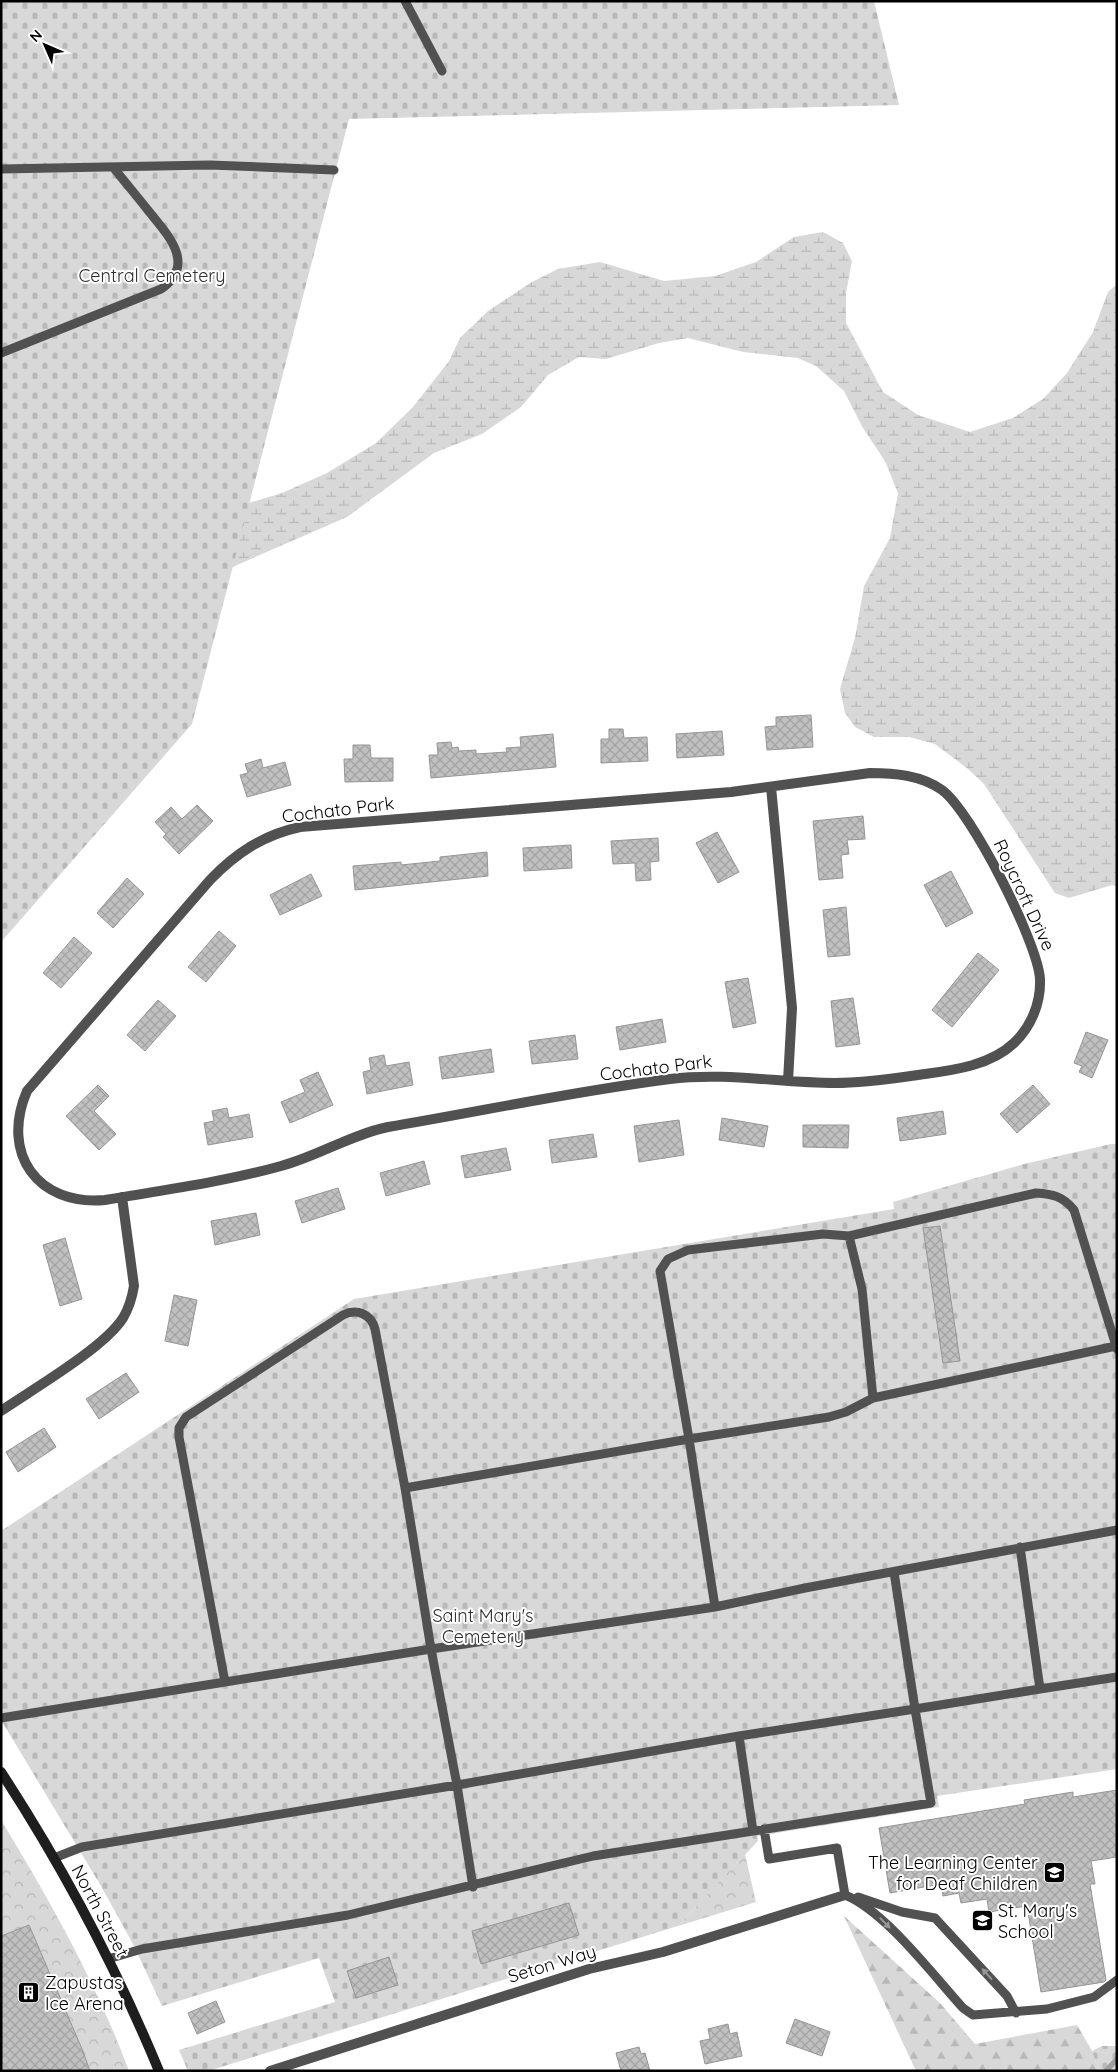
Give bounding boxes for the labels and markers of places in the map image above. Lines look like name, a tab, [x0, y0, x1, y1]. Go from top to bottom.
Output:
place label: The Learning Center for Deaf Children	[868, 1851, 1038, 1895]
school or university icon: The Learning Center for Deaf Children	[1042, 1861, 1066, 1885]
place label: St. Mary's School	[998, 1899, 1077, 1943]
school or university icon: St. Mary's School	[970, 1909, 994, 1933]
place label: Zapustas Ice Arena	[45, 1971, 124, 2015]
building icon: Zapustas Ice Arena	[17, 1981, 41, 2005]

